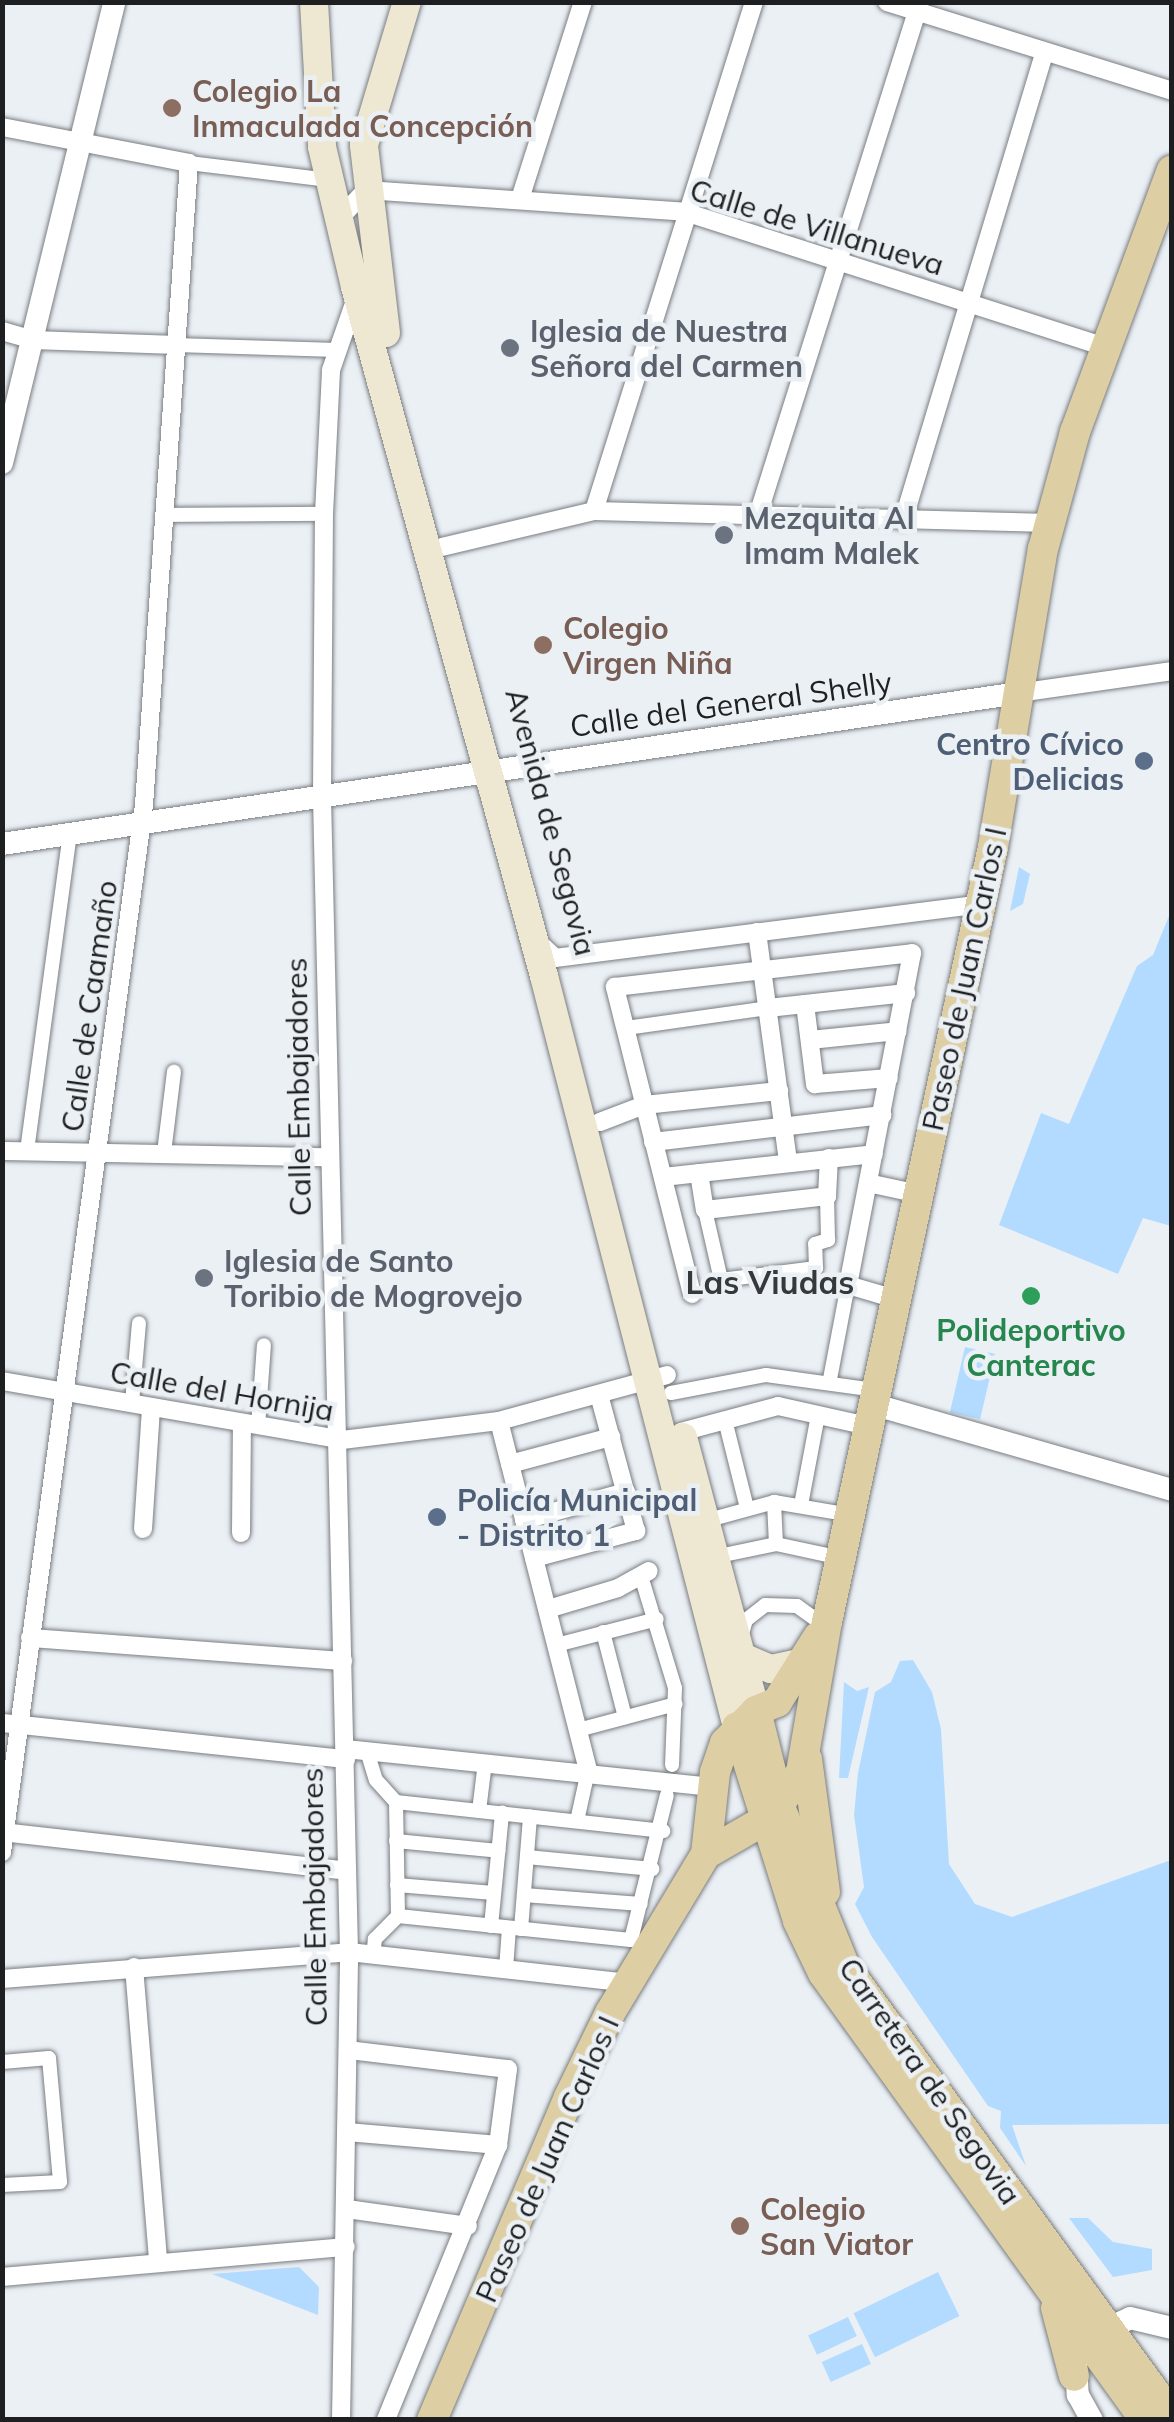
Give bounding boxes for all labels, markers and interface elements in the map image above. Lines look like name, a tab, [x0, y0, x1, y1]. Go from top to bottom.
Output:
place label: Colegio La Inmaculada Concepción	[192, 73, 533, 144]
marker: Colegio La Inmaculada Concepción	[161, 97, 183, 119]
street label: Calle de Villanueva	[686, 171, 948, 283]
place label: Iglesia de Nuestra Señora del Carmen	[530, 313, 803, 384]
marker: Iglesia de Nuestra Señora del Carmen	[499, 337, 521, 359]
place label: Mezquita Al Imam Malek	[744, 500, 919, 570]
marker: Mezquita Al Imam Malek	[713, 524, 735, 546]
place label: Colegio Virgen Niña	[563, 610, 733, 680]
marker: Colegio Virgen Niña	[532, 634, 554, 656]
street label: Calle del General Shelly	[568, 664, 894, 744]
street label: Avenida de Segovia	[498, 684, 604, 960]
place label: Centro Cívico Delicias	[936, 726, 1124, 796]
marker: Centro Cívico Delicias	[1133, 750, 1155, 772]
street label: Paseo de Juan Carlos I	[914, 824, 1014, 1134]
street label: Calle de Caamaño	[54, 878, 124, 1134]
street label: Calle Embajadores	[278, 957, 318, 1217]
place label: Iglesia de Santo Toribio de Mogrovejo	[224, 1243, 523, 1314]
district label: Las Viudas	[686, 1263, 854, 1301]
marker: Iglesia de Santo Toribio de Mogrovejo	[193, 1267, 215, 1289]
marker: Polideportivo Canterac	[1020, 1285, 1042, 1307]
place label: Polideportivo Canterac	[936, 1312, 1126, 1382]
street label: Calle del Hornija	[107, 1354, 337, 1428]
place label: Policía Municipal - Distrito 1	[457, 1482, 697, 1552]
marker: Policía Municipal - Distrito 1	[426, 1506, 448, 1528]
street label: Calle Embajadores	[294, 1767, 334, 2027]
street label: Carretera de Segovia	[831, 1951, 1029, 2211]
street label: Paseo de Juan Carlos I	[468, 2010, 626, 2308]
place label: Colegio San Viator	[760, 2191, 913, 2262]
marker: Colegio San Viator	[729, 2215, 751, 2237]

